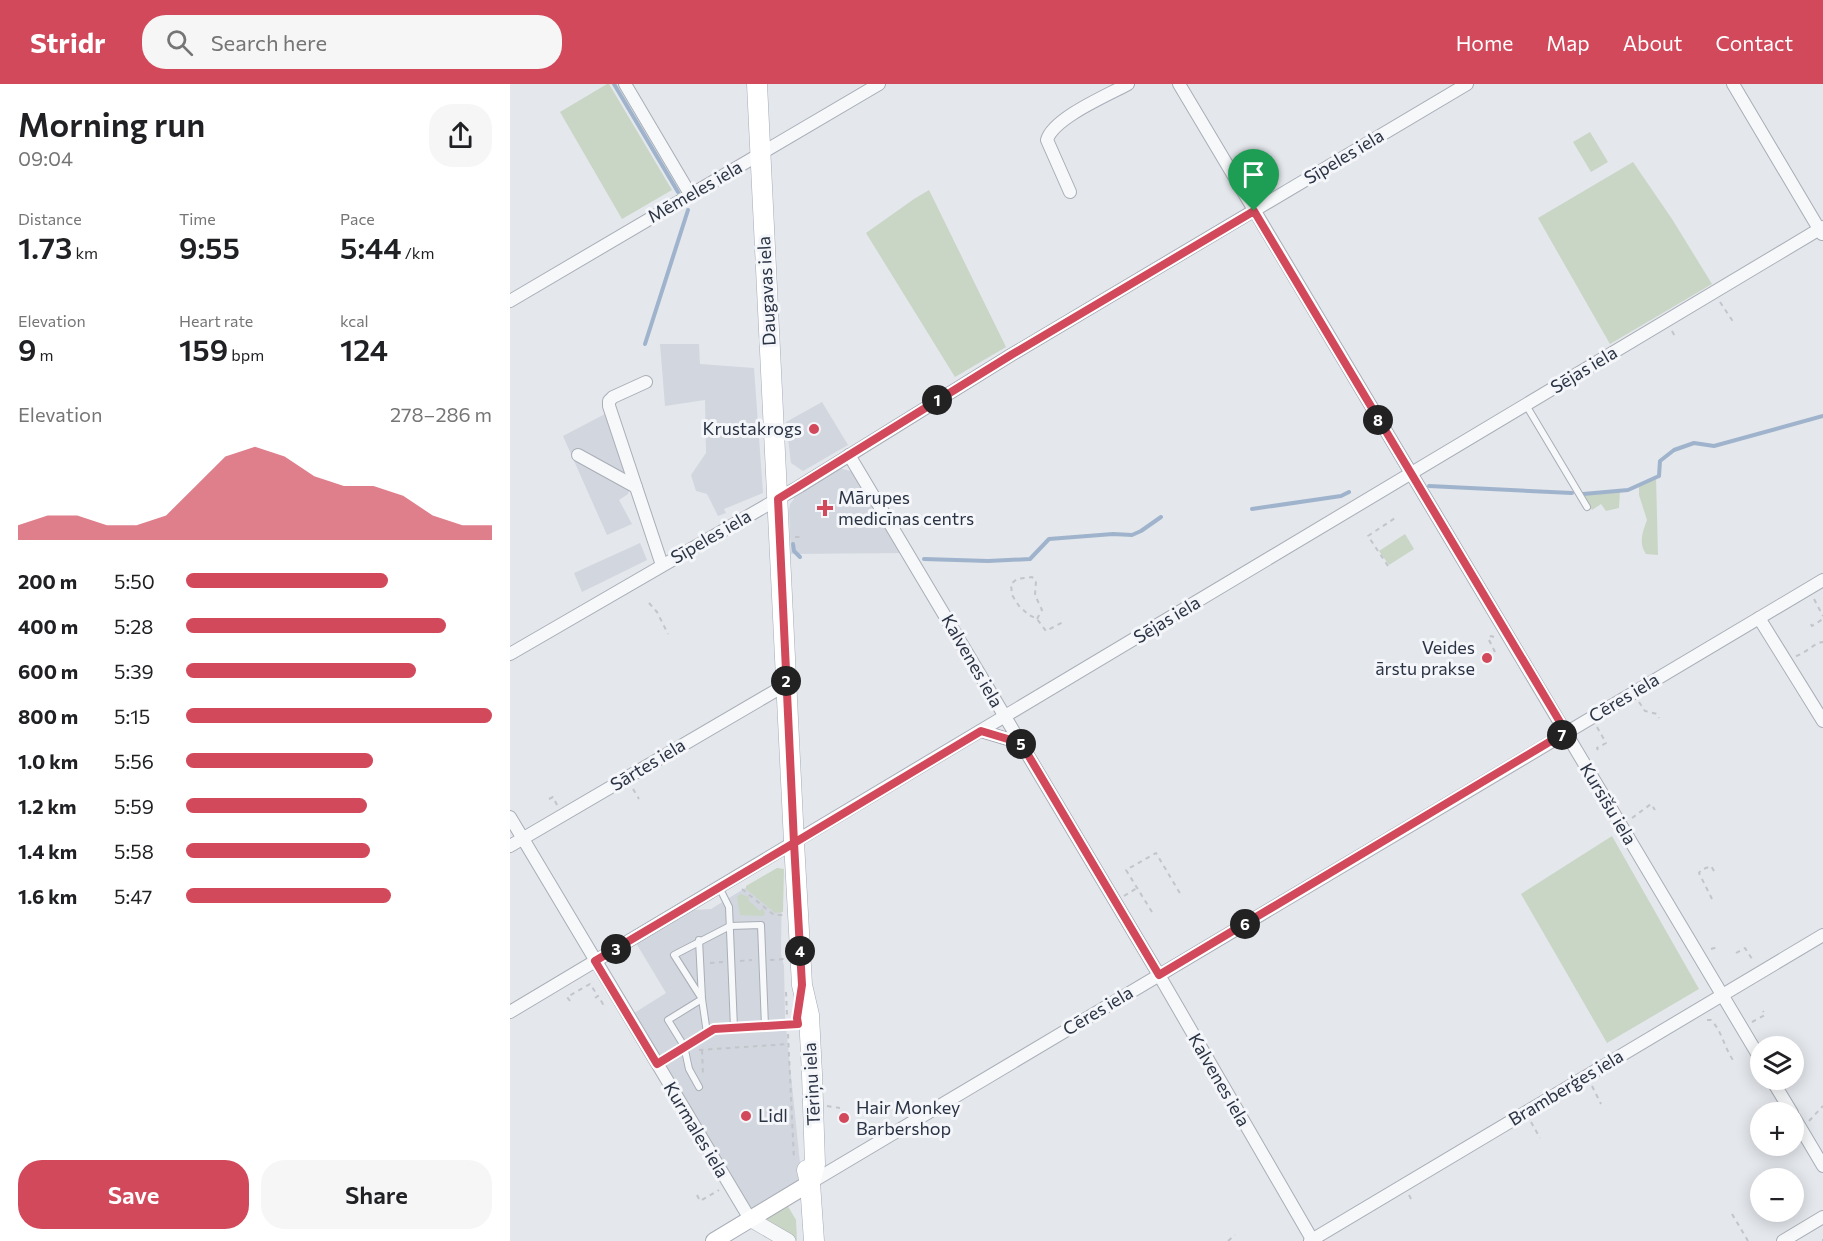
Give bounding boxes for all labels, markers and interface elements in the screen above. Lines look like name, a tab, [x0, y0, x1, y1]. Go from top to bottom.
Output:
search box	[142, 15, 562, 69]
text: Stridr	[30, 25, 106, 59]
icon: search	[163, 26, 196, 59]
text: Search here	[211, 29, 327, 56]
text: Home	[1456, 30, 1513, 55]
text: Map	[1546, 30, 1590, 55]
text: About	[1623, 30, 1682, 55]
text: Contact	[1715, 30, 1793, 55]
text: Morning run	[18, 103, 205, 144]
button: share	[429, 104, 492, 167]
street label: Sīpeles iela	[1300, 124, 1387, 189]
text: 09:04	[18, 146, 73, 170]
pin	[1228, 149, 1279, 211]
street label: Mēmeles iela	[643, 155, 746, 227]
icon: arrive	[1237, 158, 1270, 191]
text: Distance	[18, 209, 82, 228]
text: Time	[179, 209, 216, 228]
text: Pace	[340, 209, 375, 228]
text: 1.73	[18, 228, 72, 265]
text: 9:55	[179, 228, 240, 265]
text: 5:44	[340, 228, 402, 265]
street label: Daugavas iela	[752, 236, 780, 346]
text: km	[72, 243, 98, 262]
text: /km	[402, 243, 434, 262]
text: Elevation	[18, 311, 86, 330]
text: Heart rate	[179, 311, 253, 330]
text: kcal	[340, 311, 369, 330]
text: 9	[18, 330, 36, 367]
text: 159	[179, 330, 228, 367]
text: 124	[340, 330, 388, 367]
street label: Sējas iela	[1546, 341, 1621, 398]
text: m	[36, 345, 53, 364]
text: bpm	[228, 345, 264, 364]
pin: 1	[922, 385, 952, 415]
text: 1	[933, 390, 941, 409]
text: Elevation	[18, 402, 103, 426]
text: 278–286 m	[390, 402, 492, 426]
pin: 8	[1363, 405, 1393, 435]
text: 8	[1373, 410, 1383, 429]
place label: Krustakrogs	[702, 417, 802, 439]
marker: Krustakrogs	[807, 422, 821, 436]
place label: Mārupes medicīnas centrs	[838, 486, 974, 529]
marker: Mārupes medicīnas centrs	[816, 499, 834, 517]
street label: Sīpeles iela	[666, 504, 755, 568]
text: 200 m	[18, 569, 77, 593]
text: 5:50	[114, 569, 155, 593]
street label: Sējas iela	[1129, 591, 1204, 648]
street label: Kalvenes iela	[937, 610, 1008, 711]
text: 400 m	[18, 614, 78, 638]
text: 5:28	[114, 614, 153, 638]
place label: Veides ārstu prakse	[1375, 636, 1475, 679]
marker: Veides ārstu prakse	[1480, 651, 1494, 665]
text: 600 m	[18, 659, 78, 683]
text: 5:39	[114, 659, 154, 683]
pin: 2	[771, 666, 801, 696]
street label: Cēres iela	[1584, 668, 1663, 727]
text: 2	[781, 671, 791, 690]
text: 800 m	[18, 704, 78, 728]
text: 5:15	[114, 704, 150, 728]
pin: 7	[1547, 720, 1577, 750]
text: 7	[1558, 725, 1566, 744]
pin: 5	[1006, 729, 1036, 759]
street label: Sārtes iela	[606, 733, 689, 795]
text: 5	[1016, 734, 1026, 753]
text: 1.0 km	[18, 749, 78, 773]
text: 5:56	[114, 749, 154, 773]
street label: Kursīšu iela	[1576, 759, 1642, 848]
text: 1.2 km	[18, 794, 76, 818]
text: 5:59	[114, 794, 154, 818]
text: 1.4 km	[18, 839, 77, 863]
text: 5:58	[114, 839, 154, 863]
text: 1.6 km	[18, 884, 77, 908]
text: 5:47	[114, 884, 152, 908]
pin: 6	[1230, 909, 1260, 939]
text: 6	[1240, 914, 1250, 933]
pin: 3	[601, 934, 631, 964]
pin: 4	[785, 936, 815, 966]
text: 3	[611, 939, 621, 958]
text: 4	[795, 941, 805, 960]
street label: Cēres iela	[1058, 981, 1137, 1040]
street label: Kalvenes iela	[1184, 1029, 1255, 1130]
map controls	[1750, 1036, 1804, 1222]
button: layers	[1750, 1036, 1804, 1090]
street label: Tēriņu iela	[798, 1042, 825, 1126]
street label: Bramberģes iela	[1504, 1044, 1627, 1130]
street label: Kurmales iela	[660, 1078, 734, 1181]
place label: Hair Monkey Barbershop	[856, 1096, 960, 1139]
button: +	[1750, 1102, 1804, 1156]
place label: Lidl	[758, 1104, 788, 1126]
marker: Lidl	[739, 1109, 753, 1123]
marker: Hair Monkey Barbershop	[837, 1111, 851, 1125]
button: Save	[18, 1160, 249, 1229]
button: Share	[261, 1160, 492, 1229]
button: −	[1750, 1168, 1804, 1222]

